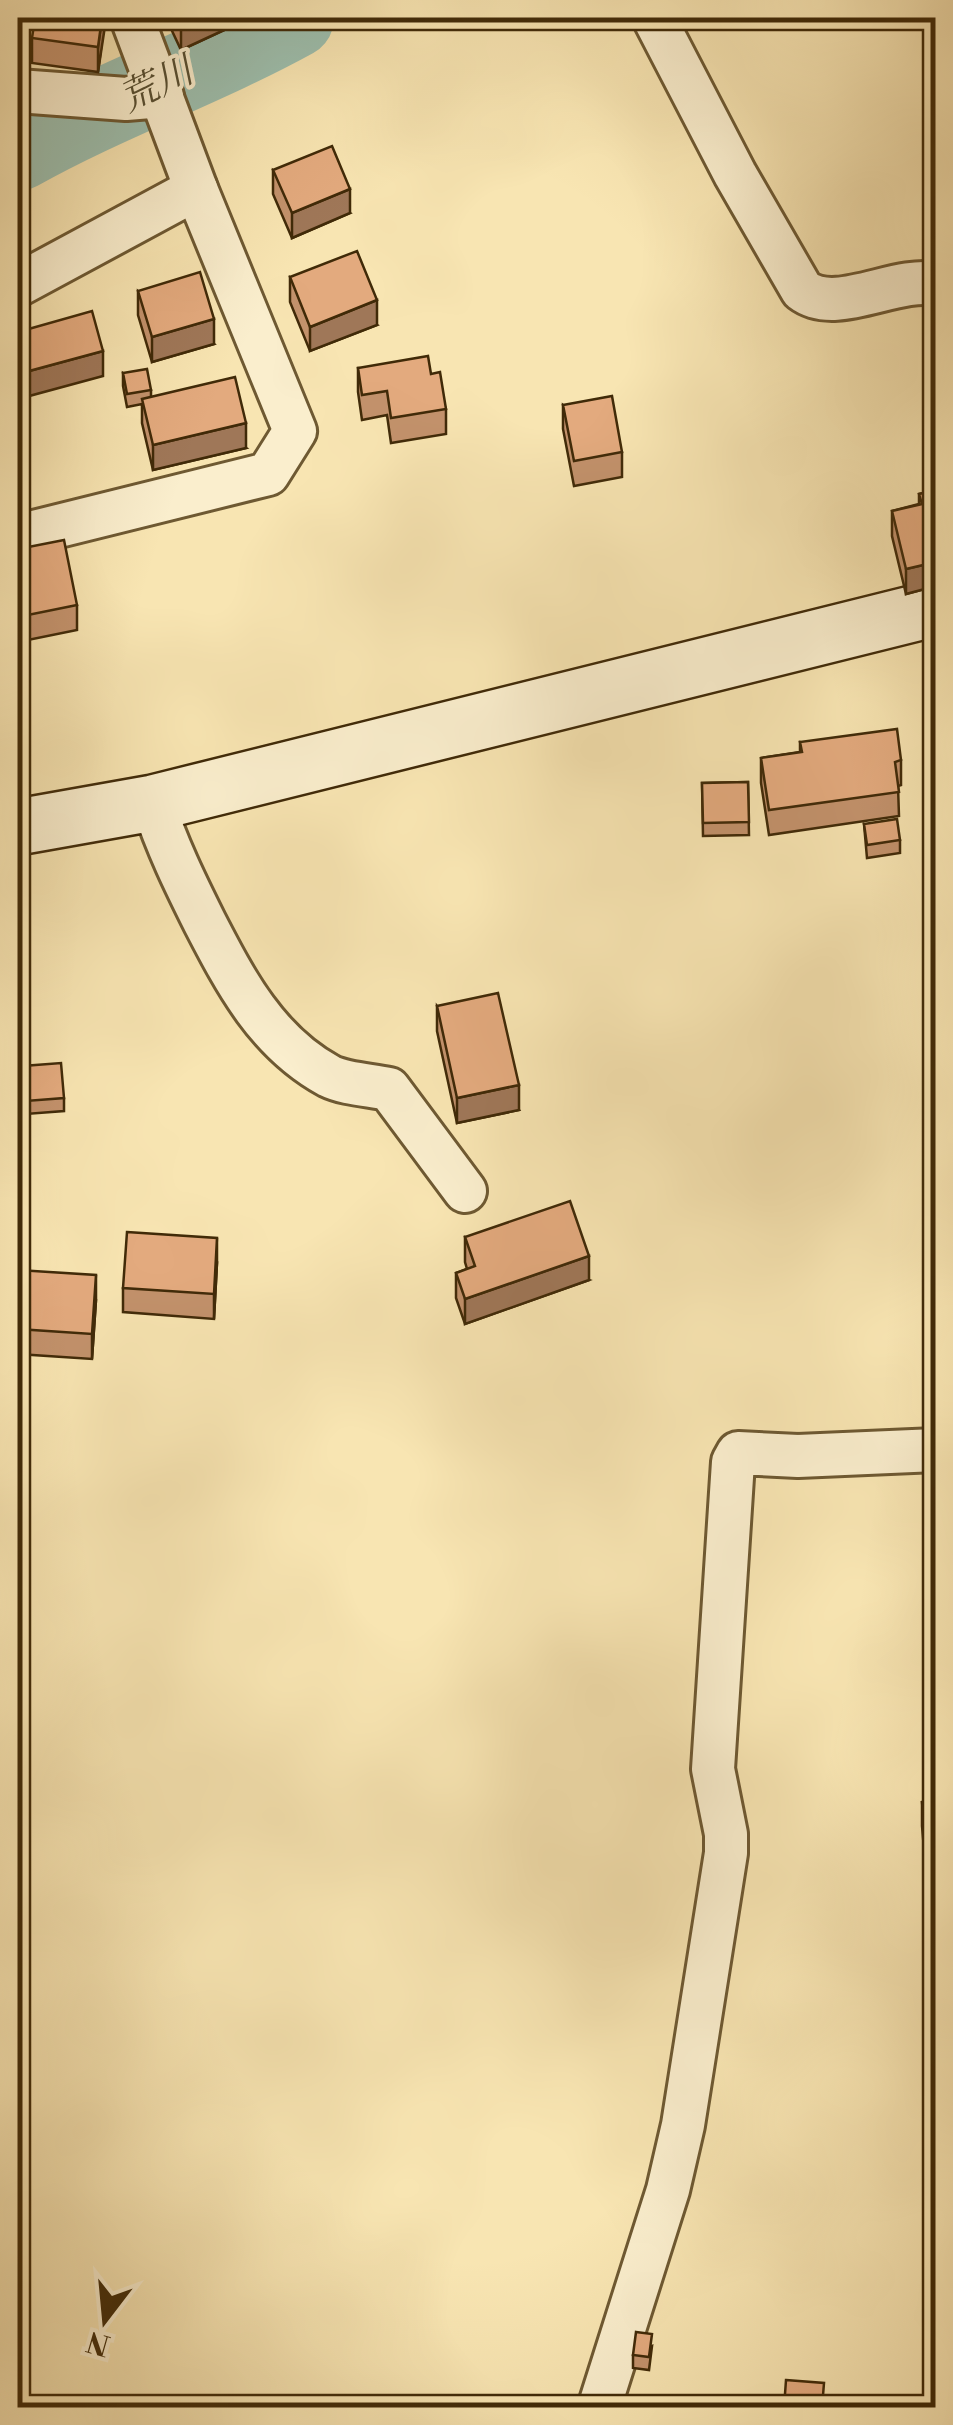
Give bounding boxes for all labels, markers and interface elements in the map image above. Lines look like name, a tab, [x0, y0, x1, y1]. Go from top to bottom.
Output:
water label: 荒川	[112, 46, 205, 123]
north arrow	[55, 2270, 155, 2370]
text: N	[83, 2323, 114, 2362]

